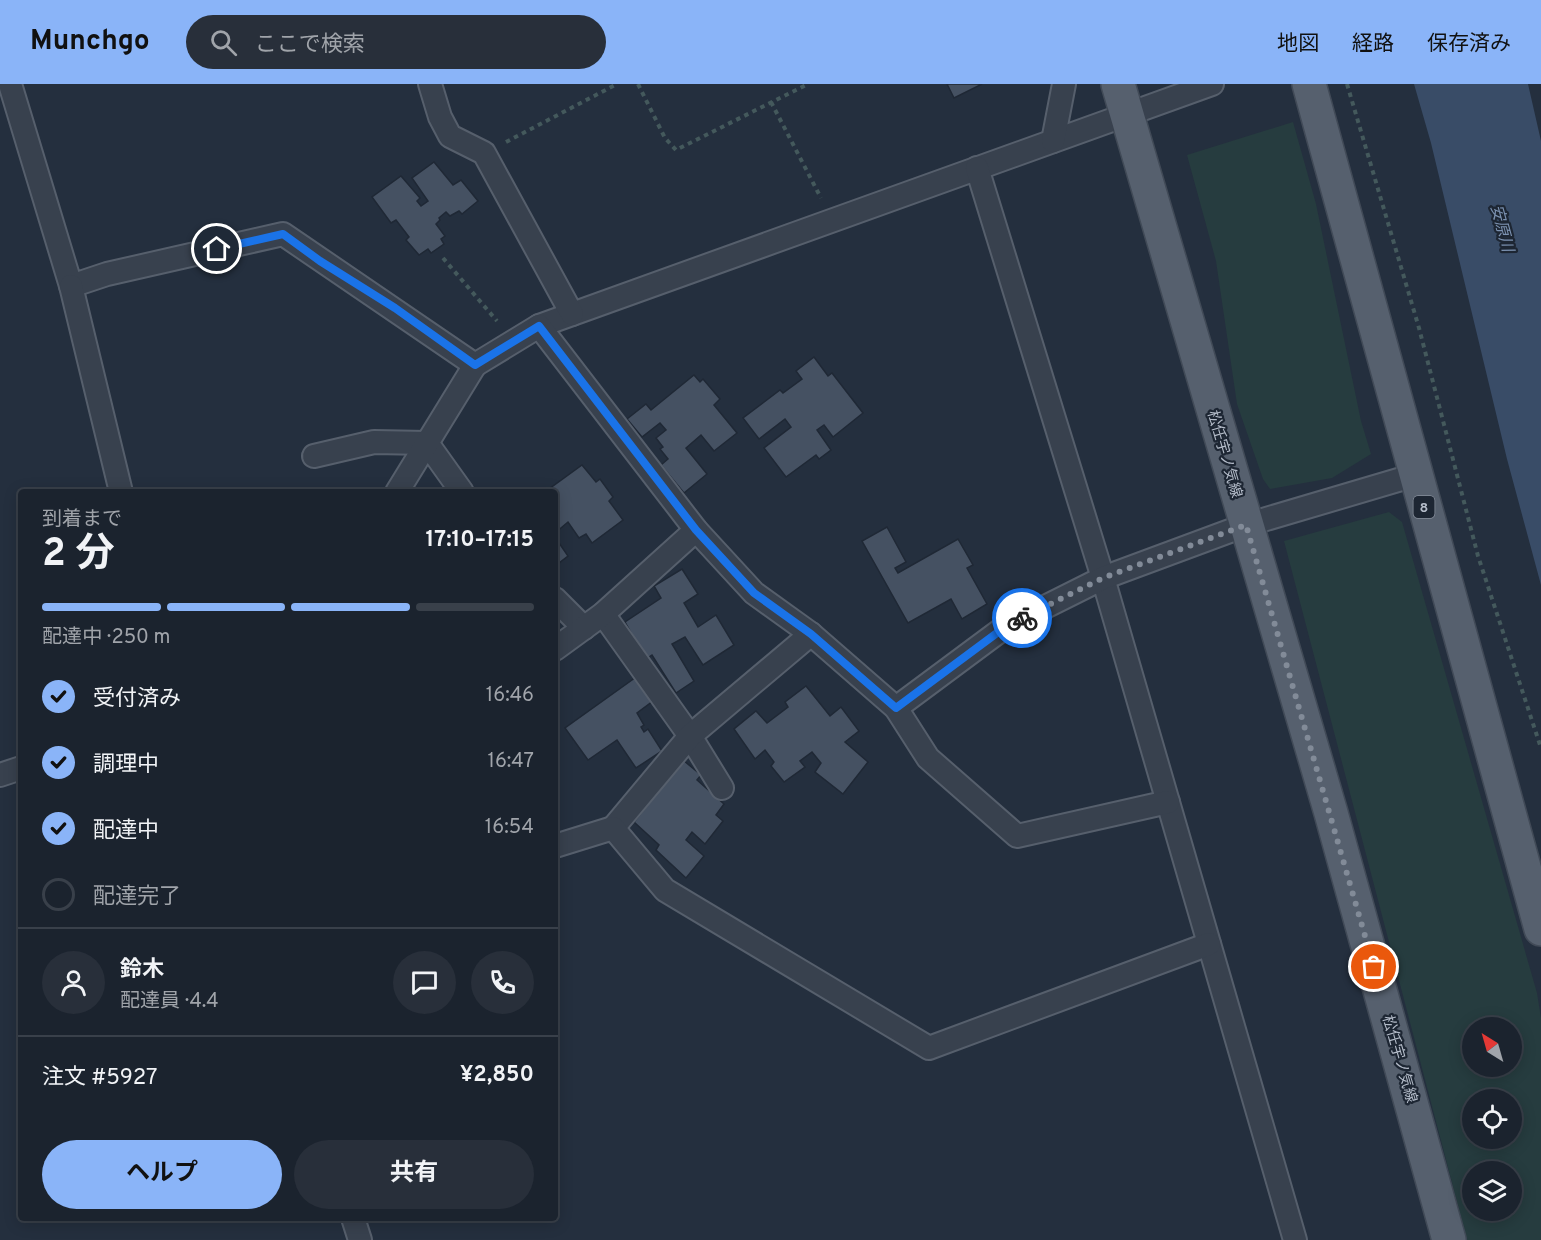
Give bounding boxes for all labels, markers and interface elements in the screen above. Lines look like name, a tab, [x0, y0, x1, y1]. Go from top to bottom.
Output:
search box	[186, 15, 606, 69]
text: Munchgo	[30, 24, 150, 60]
icon: search	[207, 26, 240, 59]
text: 地図	[1277, 31, 1319, 58]
text: 経路	[1352, 31, 1394, 58]
text: 保存済み	[1427, 31, 1511, 58]
text: ここで検索	[255, 32, 365, 59]
water label: 安原川	[1485, 203, 1517, 256]
pin	[191, 223, 242, 274]
icon: home	[200, 232, 233, 265]
street label: 松任宇ノ気線	[1202, 409, 1245, 500]
road number: 8	[1414, 496, 1434, 518]
text: 到着まで	[42, 507, 122, 533]
text: 17:10–17:15	[426, 527, 534, 554]
text: 2 分	[42, 531, 115, 580]
courier	[992, 588, 1052, 648]
icon: bike	[1006, 602, 1039, 635]
text: 配達中 · 250 m	[42, 625, 171, 651]
icon: check	[42, 680, 75, 713]
text: 16:46	[486, 683, 534, 709]
text: 受付済み	[93, 686, 181, 713]
icon: check	[42, 746, 75, 779]
text: 16:47	[487, 749, 534, 775]
text: 調理中	[93, 752, 159, 779]
icon: check	[42, 812, 75, 845]
text: 16:54	[485, 815, 534, 841]
text: 配達中	[93, 818, 159, 845]
text: 配達完了	[93, 884, 181, 911]
pin	[1348, 941, 1399, 992]
icon: bag	[1357, 950, 1390, 983]
button: person	[42, 951, 105, 1014]
button: chat	[393, 951, 456, 1014]
button: phone	[471, 951, 534, 1014]
text: 鈴木	[120, 957, 164, 984]
text: 配達員 · 4.4	[120, 989, 219, 1015]
street label: 松任宇ノ気線	[1377, 1014, 1420, 1105]
north arrow	[1462, 1017, 1522, 1077]
map controls	[1462, 1017, 1522, 1221]
text: ¥2,850	[460, 1062, 534, 1089]
text: 注文 #5927	[42, 1065, 158, 1092]
button: locate	[1462, 1089, 1522, 1149]
button: ヘルプ	[42, 1140, 282, 1209]
button: 共有	[294, 1140, 534, 1209]
button: layers	[1462, 1161, 1522, 1221]

